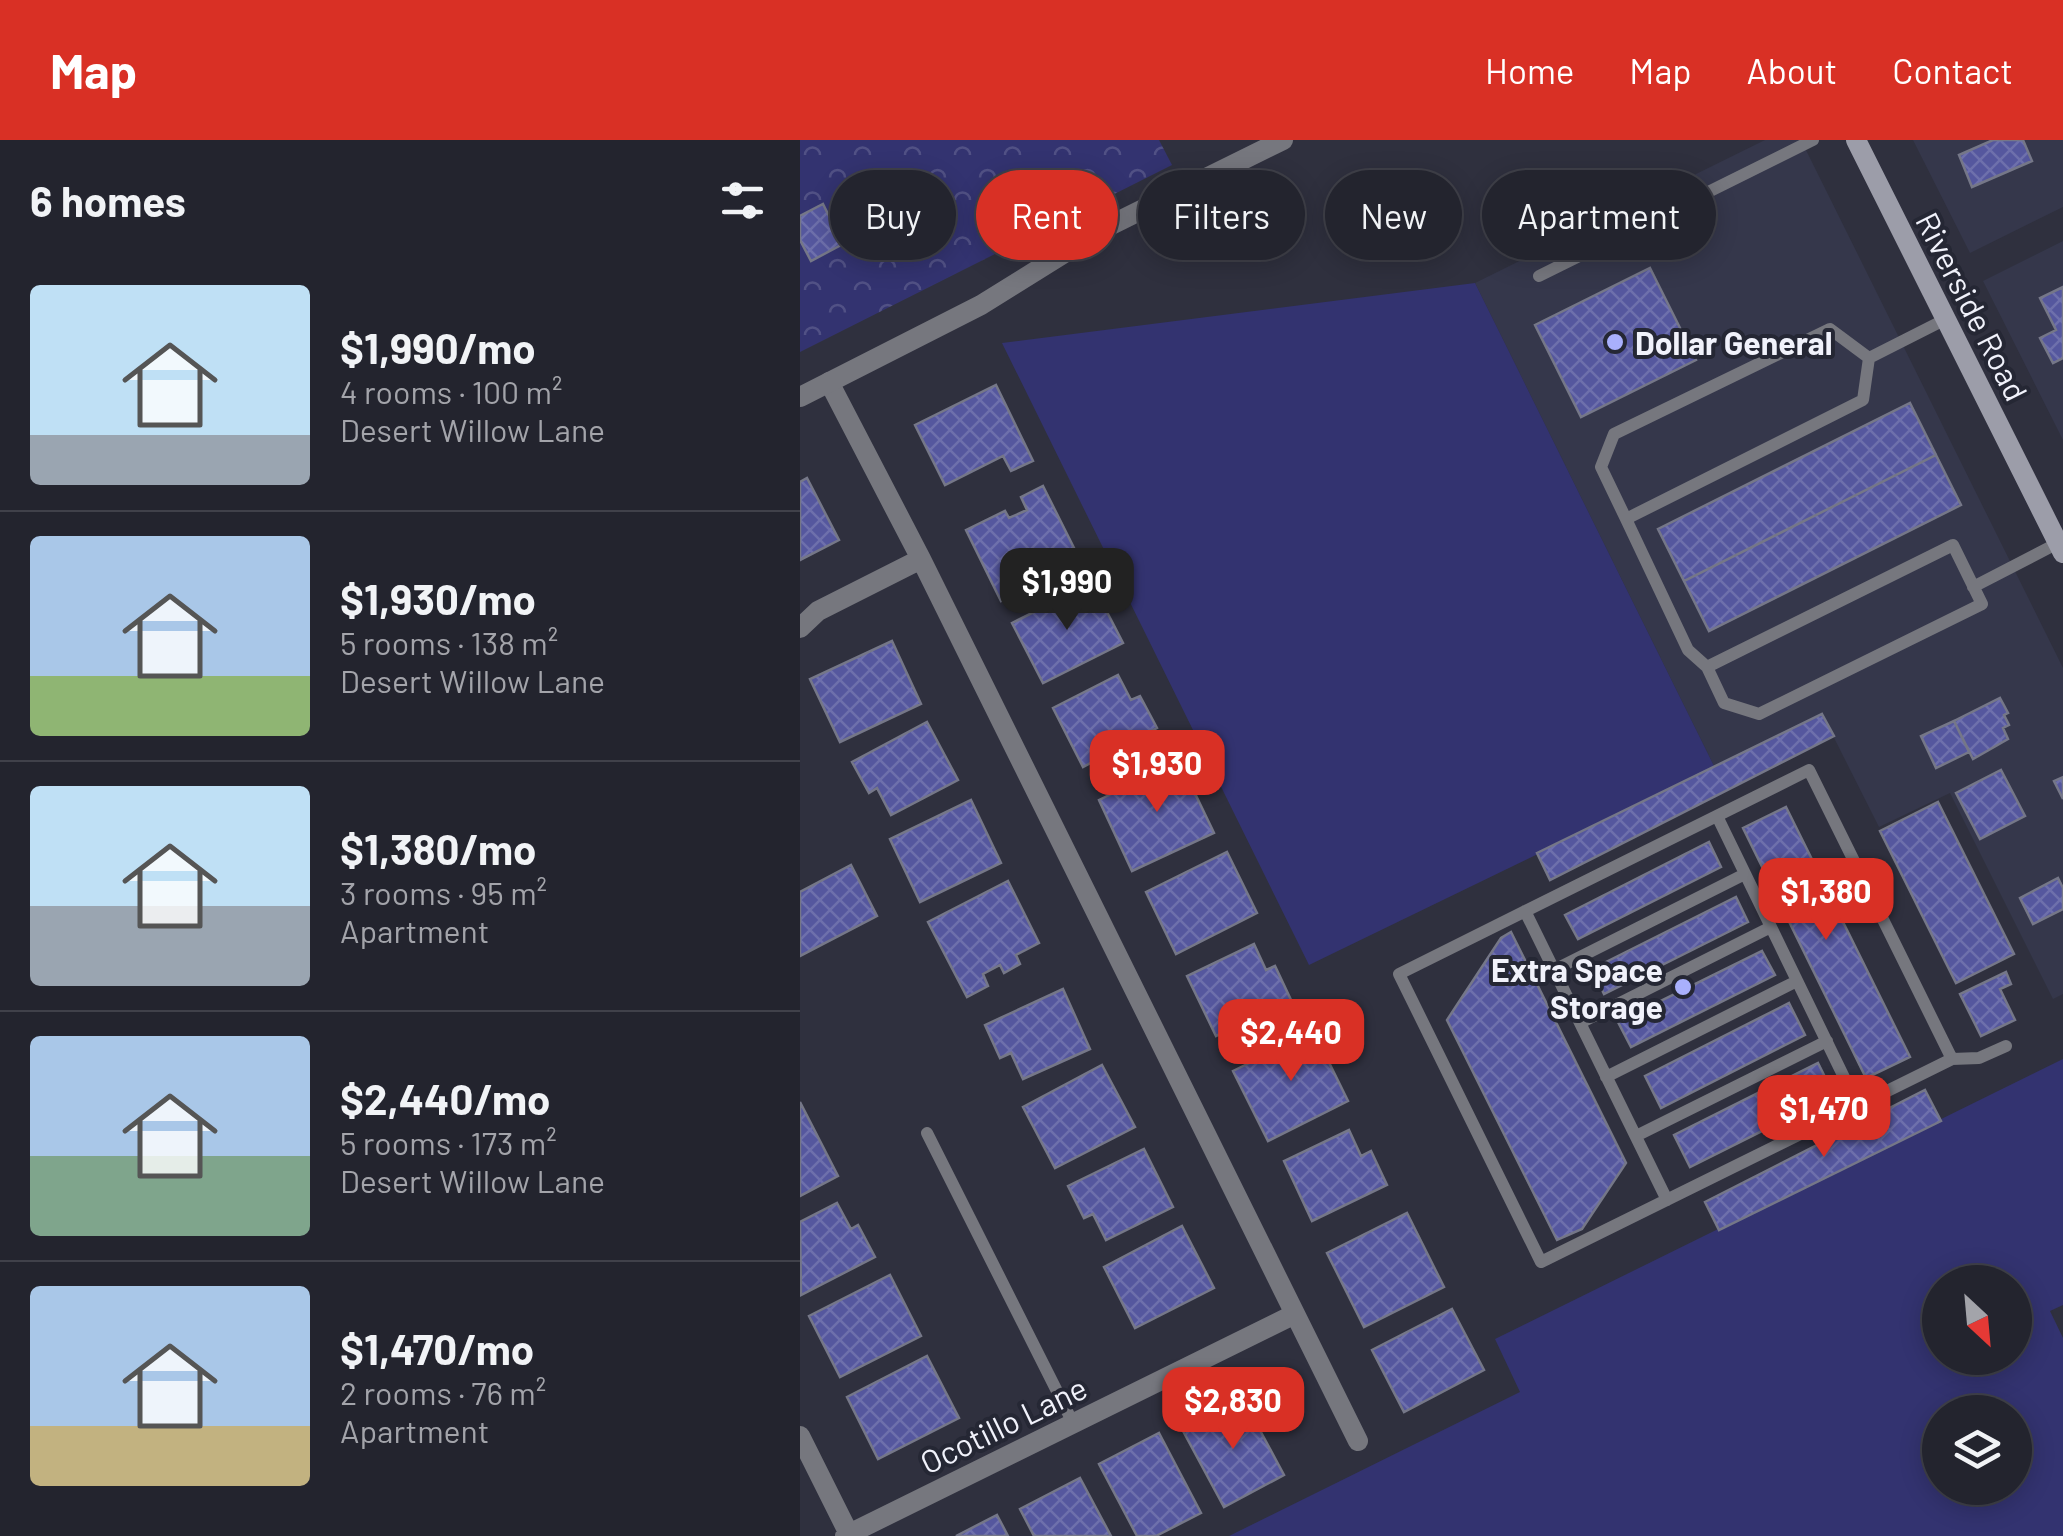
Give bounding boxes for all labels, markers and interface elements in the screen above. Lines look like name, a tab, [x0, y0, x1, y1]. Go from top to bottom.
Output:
text: Map	[50, 41, 137, 99]
text: Home	[1485, 49, 1574, 91]
text: Map	[1629, 49, 1692, 91]
text: About	[1747, 49, 1837, 91]
text: Contact	[1892, 49, 2013, 91]
chip: Buy	[830, 170, 956, 260]
chip: Rent	[976, 170, 1118, 260]
chip: Filters	[1138, 170, 1305, 260]
chip: New	[1325, 170, 1462, 260]
chip: Apartment	[1482, 170, 1716, 260]
icon: filters	[715, 173, 770, 228]
text: 6 homes	[30, 175, 186, 225]
street label: Riverside Road	[1909, 205, 2037, 407]
text: $1,990/mo	[340, 322, 536, 372]
place label: Dollar General	[1635, 323, 1832, 361]
icon: home	[110, 325, 230, 445]
marker: Dollar General	[1604, 331, 1626, 353]
text: 4 rooms · 100 m²	[340, 372, 562, 410]
text: Desert Willow Lane	[340, 410, 605, 448]
pin: $1,990	[986, 548, 1148, 633]
text: $1,990	[1022, 561, 1112, 599]
text: $1,930/mo	[340, 573, 536, 623]
icon: home	[110, 576, 230, 696]
text: 5 rooms · 138 m²	[340, 623, 558, 661]
text: Desert Willow Lane	[340, 661, 605, 699]
pin: $1,930	[1076, 730, 1238, 815]
text: $1,930	[1112, 743, 1202, 781]
text: $1,380/mo	[340, 823, 536, 873]
icon: home	[110, 826, 230, 946]
pin: $1,380	[1745, 858, 1907, 943]
text: $1,380	[1781, 871, 1871, 909]
text: 3 rooms · 95 m²	[340, 873, 547, 911]
text: Apartment	[340, 911, 489, 949]
place label: Extra Space Storage	[1491, 950, 1663, 1025]
marker: Extra Space Storage	[1672, 976, 1694, 998]
pin: $2,440	[1210, 999, 1372, 1084]
text: $2,440	[1240, 1012, 1342, 1050]
text: $2,440/mo	[340, 1073, 550, 1123]
pin: $1,470	[1743, 1075, 1905, 1160]
icon: home	[110, 1076, 230, 1196]
text: $1,470	[1779, 1088, 1869, 1126]
text: 5 rooms · 173 m²	[340, 1123, 557, 1161]
text: Desert Willow Lane	[340, 1161, 605, 1199]
north arrow	[1922, 1265, 2032, 1375]
map controls	[1922, 1265, 2032, 1505]
text: $1,470/mo	[340, 1323, 534, 1373]
icon: home	[110, 1326, 230, 1446]
street label: Ocotillo Lane	[913, 1367, 1093, 1481]
pin: $2,830	[1152, 1367, 1314, 1452]
text: 2 rooms · 76 m²	[340, 1373, 546, 1411]
text: $2,830	[1184, 1380, 1282, 1418]
button: layers	[1922, 1395, 2032, 1505]
text: Apartment	[340, 1411, 489, 1449]

